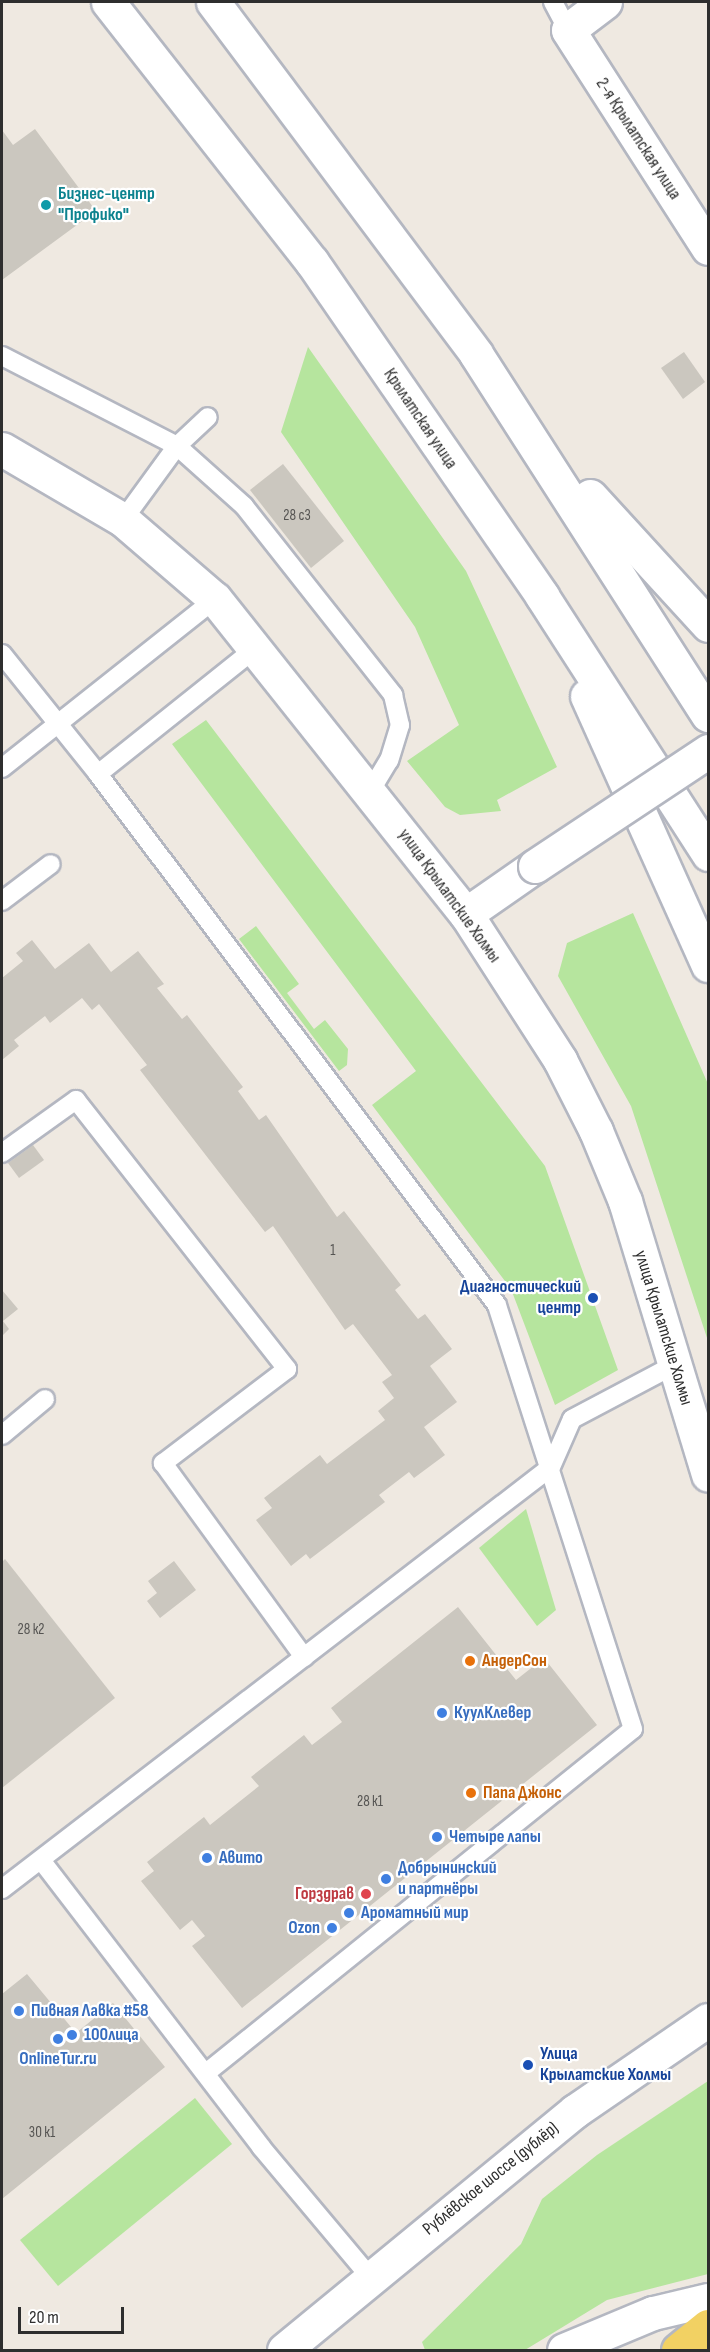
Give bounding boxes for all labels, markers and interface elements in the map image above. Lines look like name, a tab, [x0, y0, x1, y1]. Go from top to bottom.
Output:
street label: 2-я Крылатская улица	[591, 74, 685, 204]
place label: Бизнес-центр "Профико"	[58, 184, 155, 226]
marker: Бизнес-центр "Профико"	[39, 198, 53, 212]
street label: Крылатская улица	[378, 365, 462, 473]
house number: 28 с3	[283, 507, 311, 525]
street label: улица Крылатские Холмы	[393, 825, 505, 967]
house number: 1	[330, 1242, 336, 1260]
street label: улица Крылатские Холмы	[629, 1248, 697, 1408]
place label: Диагностический центр	[460, 1277, 581, 1320]
marker: Диагностический центр	[586, 1291, 600, 1305]
house number: 28 к2	[18, 1621, 44, 1639]
place label: АндерСон	[482, 1650, 547, 1672]
marker: АндерСон	[463, 1654, 477, 1668]
place label: КуулКлевер	[454, 1702, 531, 1724]
marker: КуулКлевер	[435, 1706, 449, 1720]
place label: Папа Джонс	[483, 1782, 562, 1804]
marker: Папа Джонс	[464, 1786, 478, 1800]
house number: 28 к1	[357, 1793, 383, 1811]
place label: Четыре лапы	[449, 1826, 541, 1848]
marker: Четыре лапы	[430, 1830, 444, 1844]
place label: Авито	[219, 1847, 263, 1869]
marker: Авито	[200, 1851, 214, 1865]
place label: Добрынинский и партнёры	[398, 1858, 497, 1900]
marker: Добрынинский и партнёры	[379, 1872, 393, 1886]
place label: Горздрав	[295, 1883, 354, 1905]
marker: Горздрав	[359, 1887, 373, 1901]
place label: Ароматный мир	[361, 1902, 469, 1924]
marker: Ароматный мир	[342, 1906, 356, 1920]
place label: Ozon	[288, 1917, 320, 1939]
marker: Ozon	[325, 1921, 339, 1935]
place label: Пивная Лавка #58	[31, 2000, 149, 2022]
marker: Пивная Лавка #58	[12, 2004, 26, 2018]
place label: 100лица	[84, 2024, 139, 2046]
marker: 100лица	[65, 2028, 79, 2042]
marker: OnlineTur.ru	[51, 2032, 65, 2046]
place label: Улица Крылатские Холмы	[540, 2044, 671, 2086]
place label: OnlineTur.ru	[19, 2048, 97, 2070]
marker: Улица Крылатские Холмы	[521, 2058, 535, 2072]
street label: Рублёвское шоссе (дублёр)	[419, 2118, 563, 2240]
house number: 30 к1	[29, 2124, 55, 2142]
scale bar	[21, 2295, 128, 2333]
text: 20 m	[29, 2307, 59, 2328]

